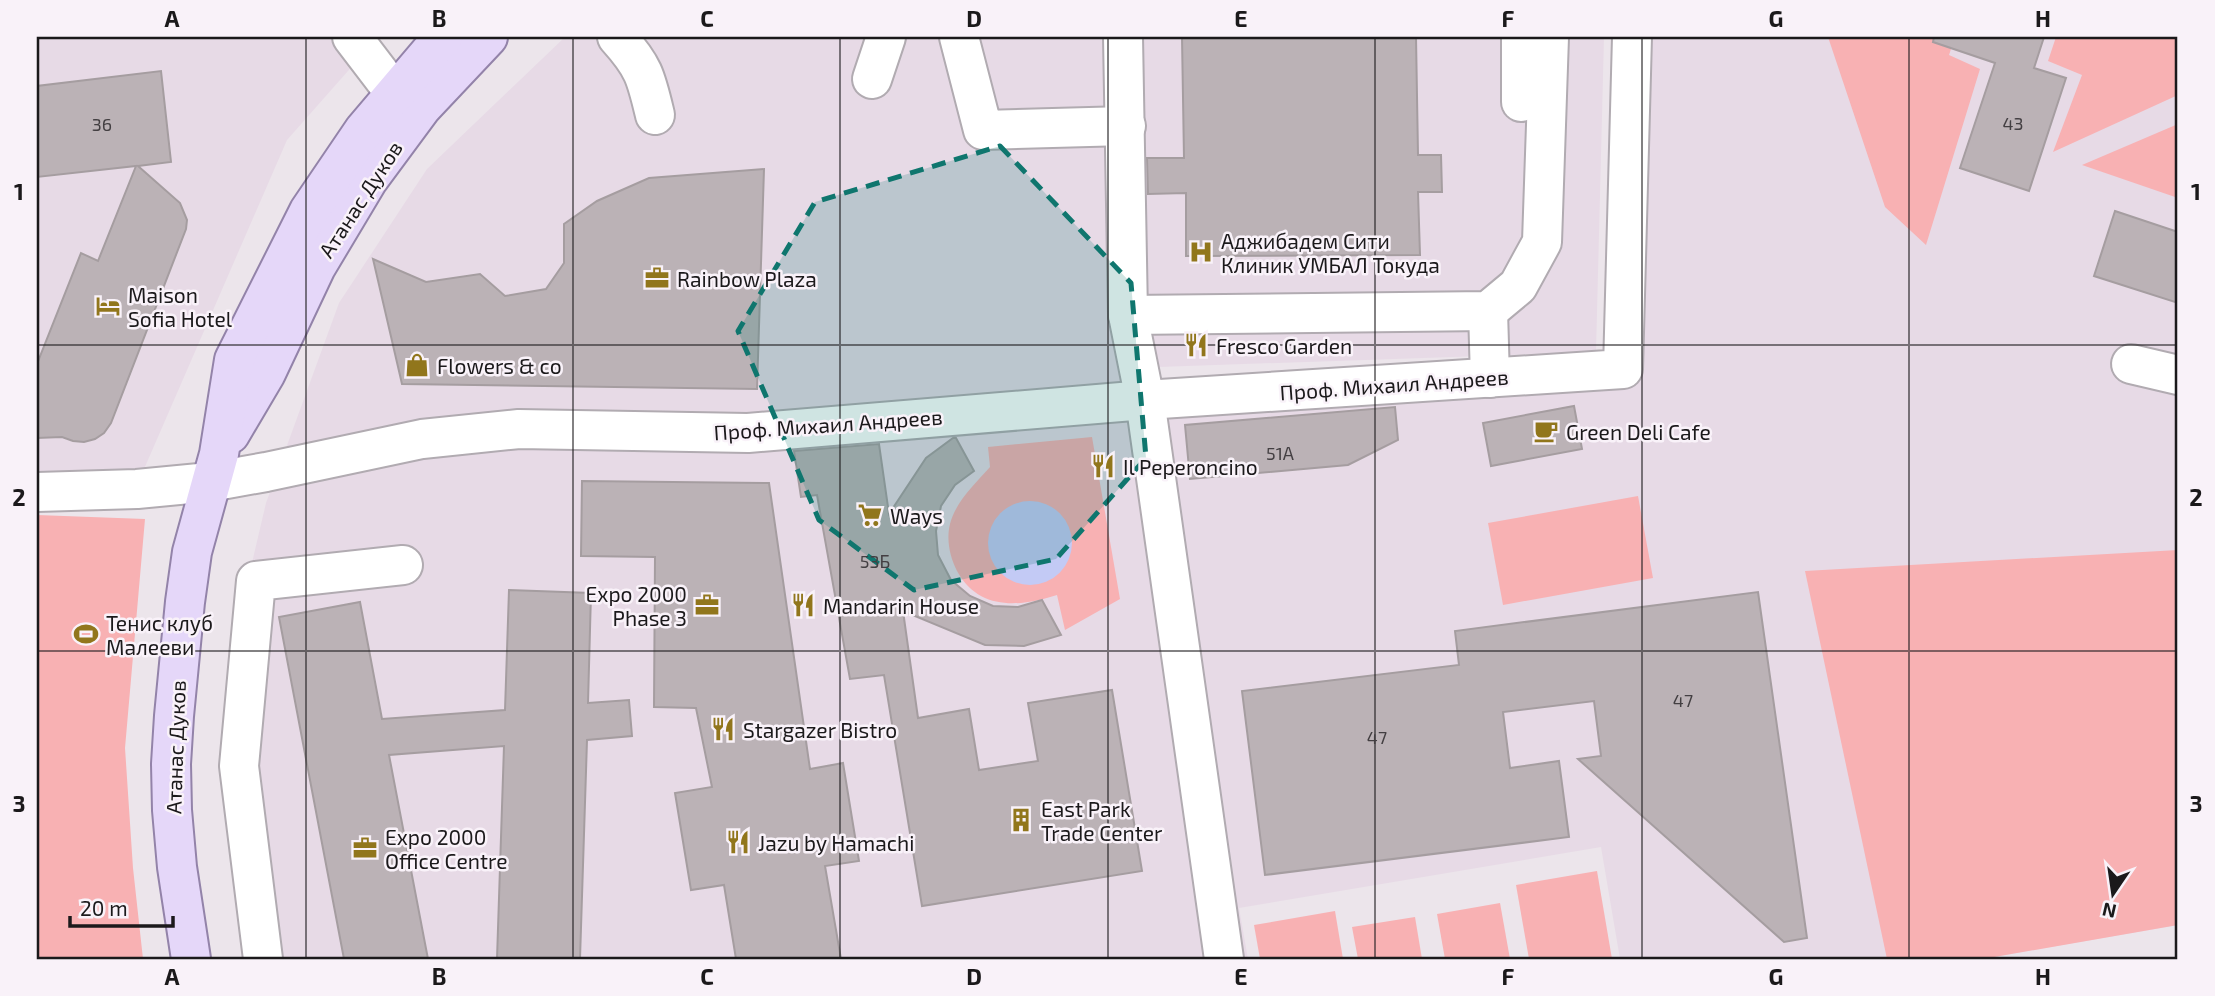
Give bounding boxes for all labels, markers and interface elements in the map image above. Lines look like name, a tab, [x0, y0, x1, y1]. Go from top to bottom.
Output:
text: A	[164, 4, 180, 32]
text: B	[432, 4, 446, 32]
text: C	[700, 4, 714, 32]
text: D	[966, 4, 982, 32]
text: E	[1234, 4, 1248, 32]
text: F	[1502, 4, 1515, 32]
text: G	[1769, 4, 1783, 32]
text: H	[2035, 4, 2051, 32]
house number: 43	[2002, 112, 2024, 134]
house number: 36	[92, 113, 112, 135]
street label: Атанас Дуков	[313, 136, 408, 263]
text: 1	[14, 177, 24, 205]
text: 1	[2191, 177, 2201, 205]
place label: Аджибадем Сити Клиник УМБАЛ Токуда	[1221, 228, 1440, 278]
hospital icon: Аджибадем Сити Клиник УМБАЛ Токуда	[1187, 238, 1215, 266]
office icon: Rainbow Plaza	[643, 264, 671, 292]
place label: Rainbow Plaza	[677, 266, 817, 291]
place label: Maison Sofia Hotel	[128, 282, 233, 331]
hotel icon: Maison Sofia Hotel	[94, 292, 122, 320]
restaurant icon: Fresco Garden	[1182, 331, 1210, 359]
place label: Fresco Garden	[1216, 333, 1352, 358]
shop icon: Flowers & co	[403, 351, 431, 379]
place label: Flowers & co	[437, 353, 562, 378]
street label: Проф. Михаил Андреев	[1279, 364, 1509, 404]
street label: Проф. Михаил Андреев	[713, 404, 943, 444]
cafe icon: Green Deli Cafe	[1532, 417, 1560, 445]
place label: Green Deli Cafe	[1566, 419, 1711, 444]
house number: 51А	[1266, 442, 1295, 464]
restaurant icon: Il Peperoncino	[1089, 452, 1117, 480]
place label: Il Peperoncino	[1123, 454, 1258, 479]
text: 2	[12, 483, 26, 511]
text: 2	[2189, 483, 2203, 511]
supermarket icon: Ways	[856, 501, 884, 529]
place label: Ways	[890, 503, 943, 528]
house number: 53Б	[860, 550, 890, 572]
place label: Expo 2000 Phase 3	[586, 581, 687, 630]
office icon: Expo 2000 Phase 3	[693, 591, 721, 619]
restaurant icon: Mandarin House	[789, 591, 817, 619]
place label: Mandarin House	[823, 593, 979, 618]
place label: Тенис клуб Малееви	[106, 610, 213, 659]
sports icon: Тенис клуб Малееви	[72, 620, 100, 648]
street label: Атанас Дуков	[160, 680, 191, 814]
house number: 47	[1673, 689, 1693, 711]
restaurant icon: Stargazer Bistro	[709, 715, 737, 743]
place label: Stargazer Bistro	[743, 717, 897, 742]
house number: 47	[1367, 726, 1387, 748]
text: 3	[12, 789, 26, 817]
text: 3	[2189, 789, 2203, 817]
place label: East Park Trade Center	[1041, 796, 1163, 845]
building icon: East Park Trade Center	[1007, 806, 1035, 834]
place label: Expo 2000 Office Centre	[385, 824, 507, 873]
restaurant icon: Jazu by Hamachi	[724, 828, 752, 856]
place label: Jazu by Hamachi	[758, 830, 914, 855]
office icon: Expo 2000 Office Centre	[351, 834, 379, 862]
north arrow	[2078, 860, 2148, 930]
scale bar	[70, 884, 173, 928]
text: 20 m	[80, 895, 128, 920]
text: N	[2100, 898, 2118, 924]
text: A	[164, 962, 180, 990]
text: B	[432, 962, 446, 990]
text: C	[700, 962, 714, 990]
text: D	[966, 962, 982, 990]
text: E	[1234, 962, 1248, 990]
text: F	[1502, 962, 1515, 990]
text: G	[1769, 962, 1783, 990]
text: H	[2035, 962, 2051, 990]

